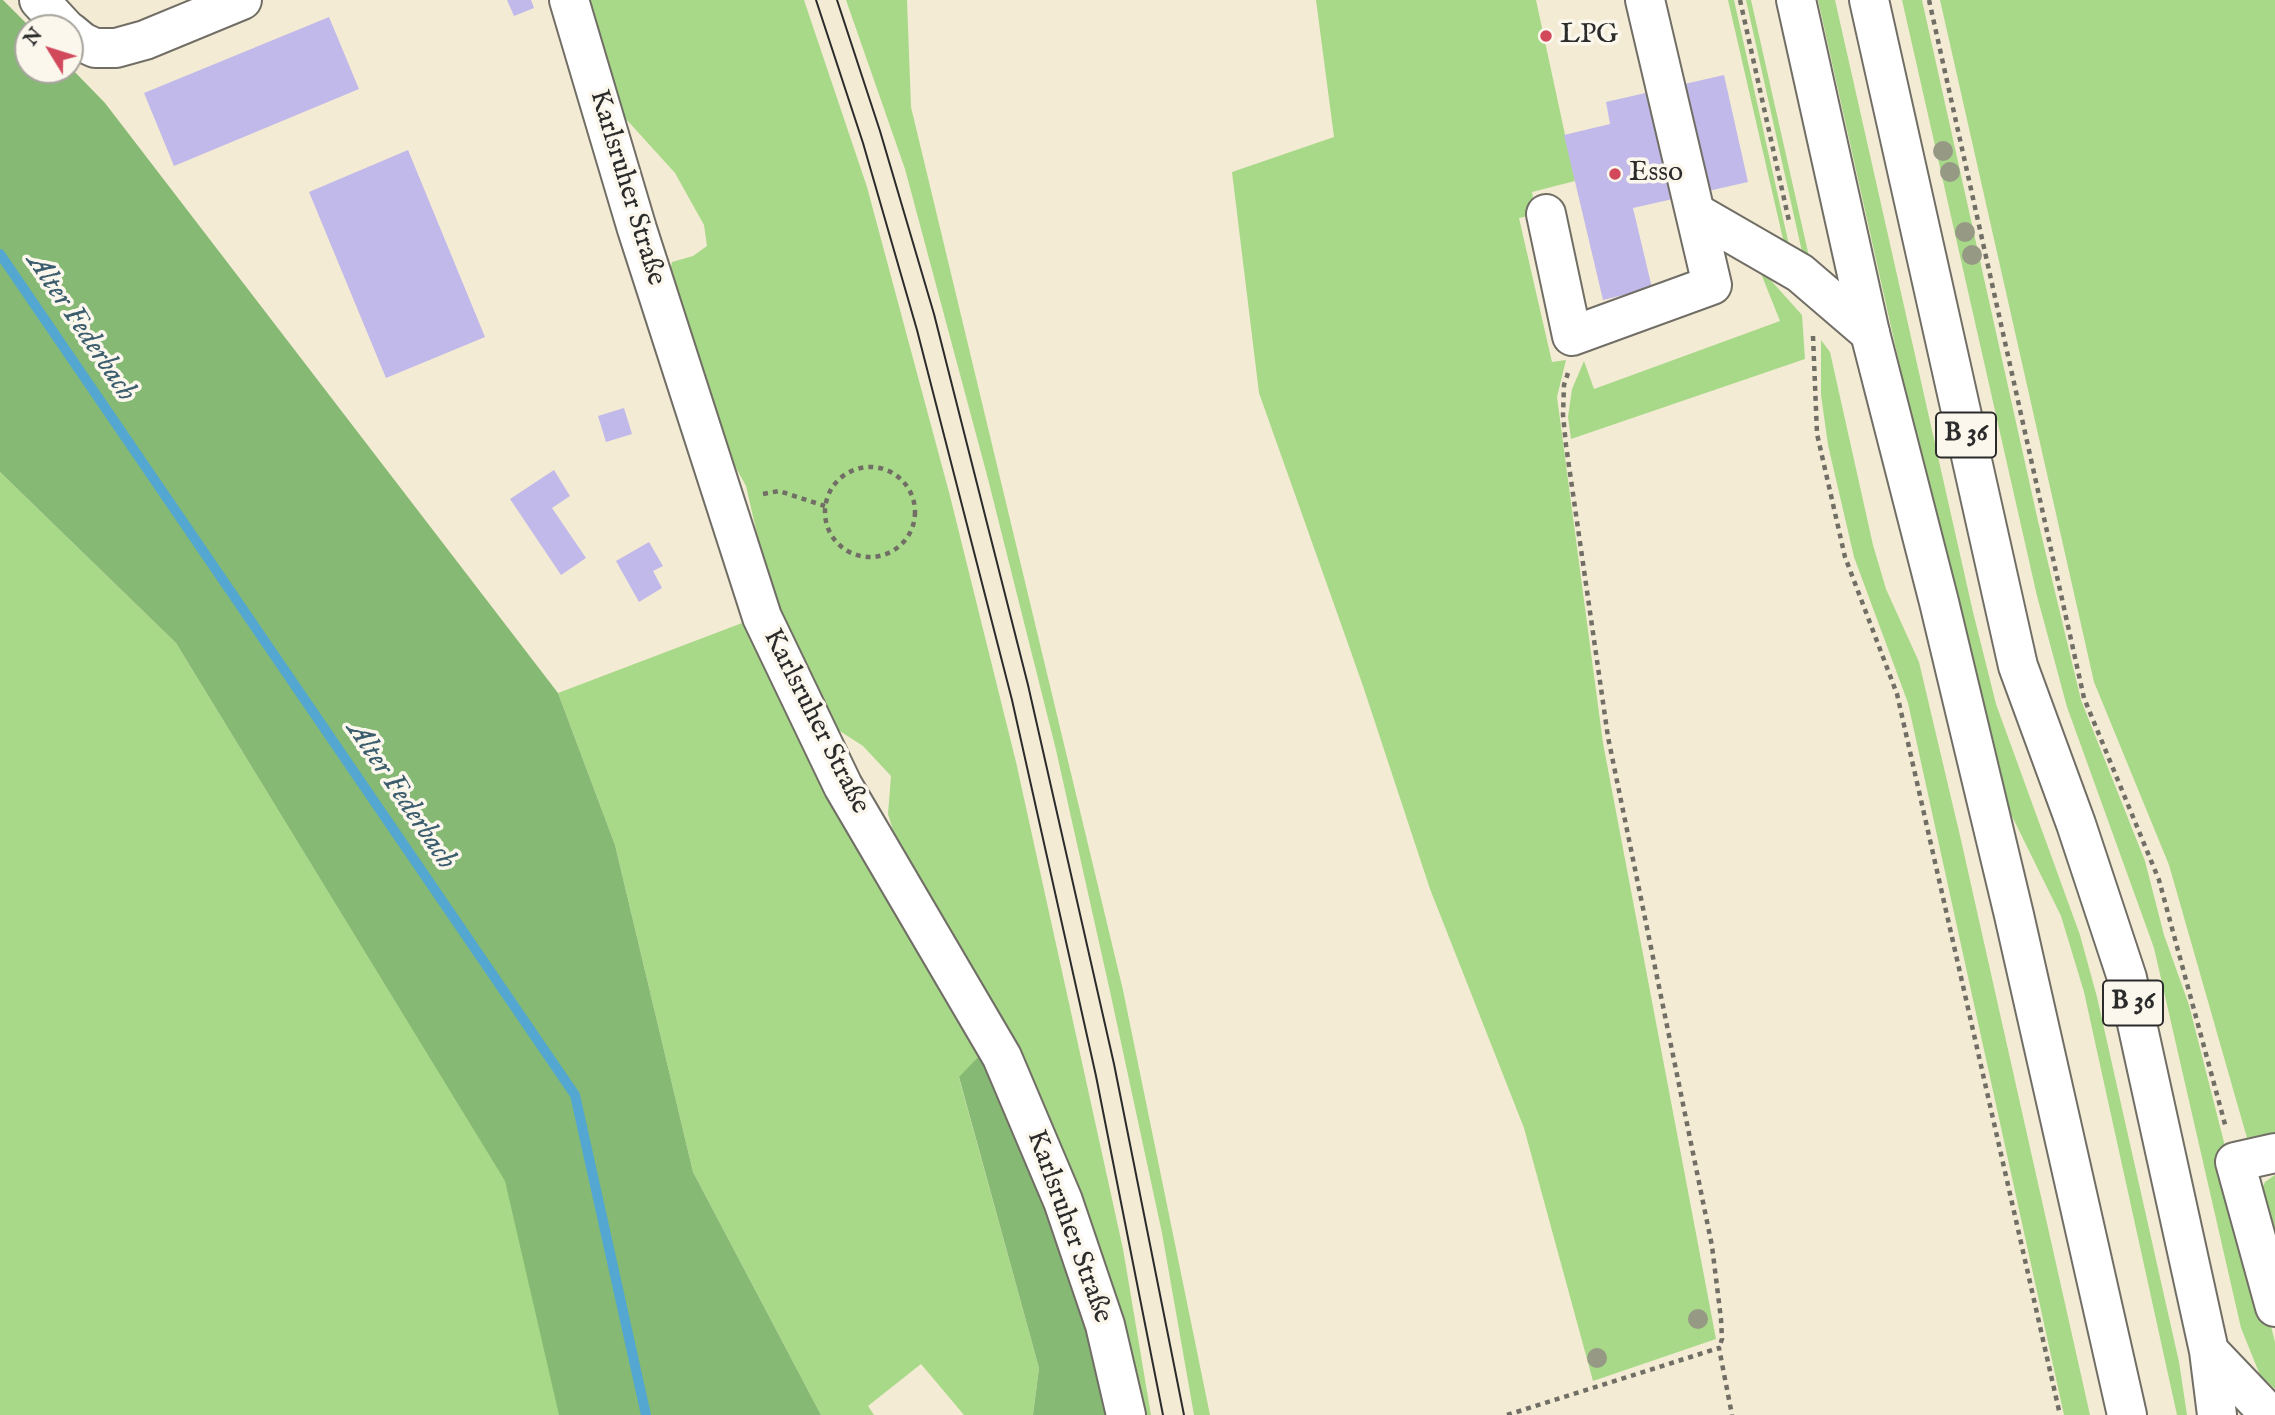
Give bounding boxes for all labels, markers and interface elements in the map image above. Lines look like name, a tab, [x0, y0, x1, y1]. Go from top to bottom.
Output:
north arrow	[14, 14, 84, 84]
place label: LPG	[1560, 19, 1618, 53]
text: N	[20, 23, 49, 51]
marker: LPG	[1538, 28, 1554, 44]
street label: Karlsruher Straße	[580, 86, 672, 290]
place label: Esso	[1629, 157, 1683, 191]
marker: Esso	[1607, 166, 1623, 182]
water label: Alter Federbach	[17, 247, 143, 409]
road number: B 36	[1936, 412, 1996, 458]
street label: Karlsruher Straße	[754, 624, 876, 820]
water label: Alter Federbach	[337, 715, 463, 877]
road number: B 36	[2103, 980, 2163, 1026]
street label: Karlsruher Straße	[1018, 1126, 1118, 1328]

